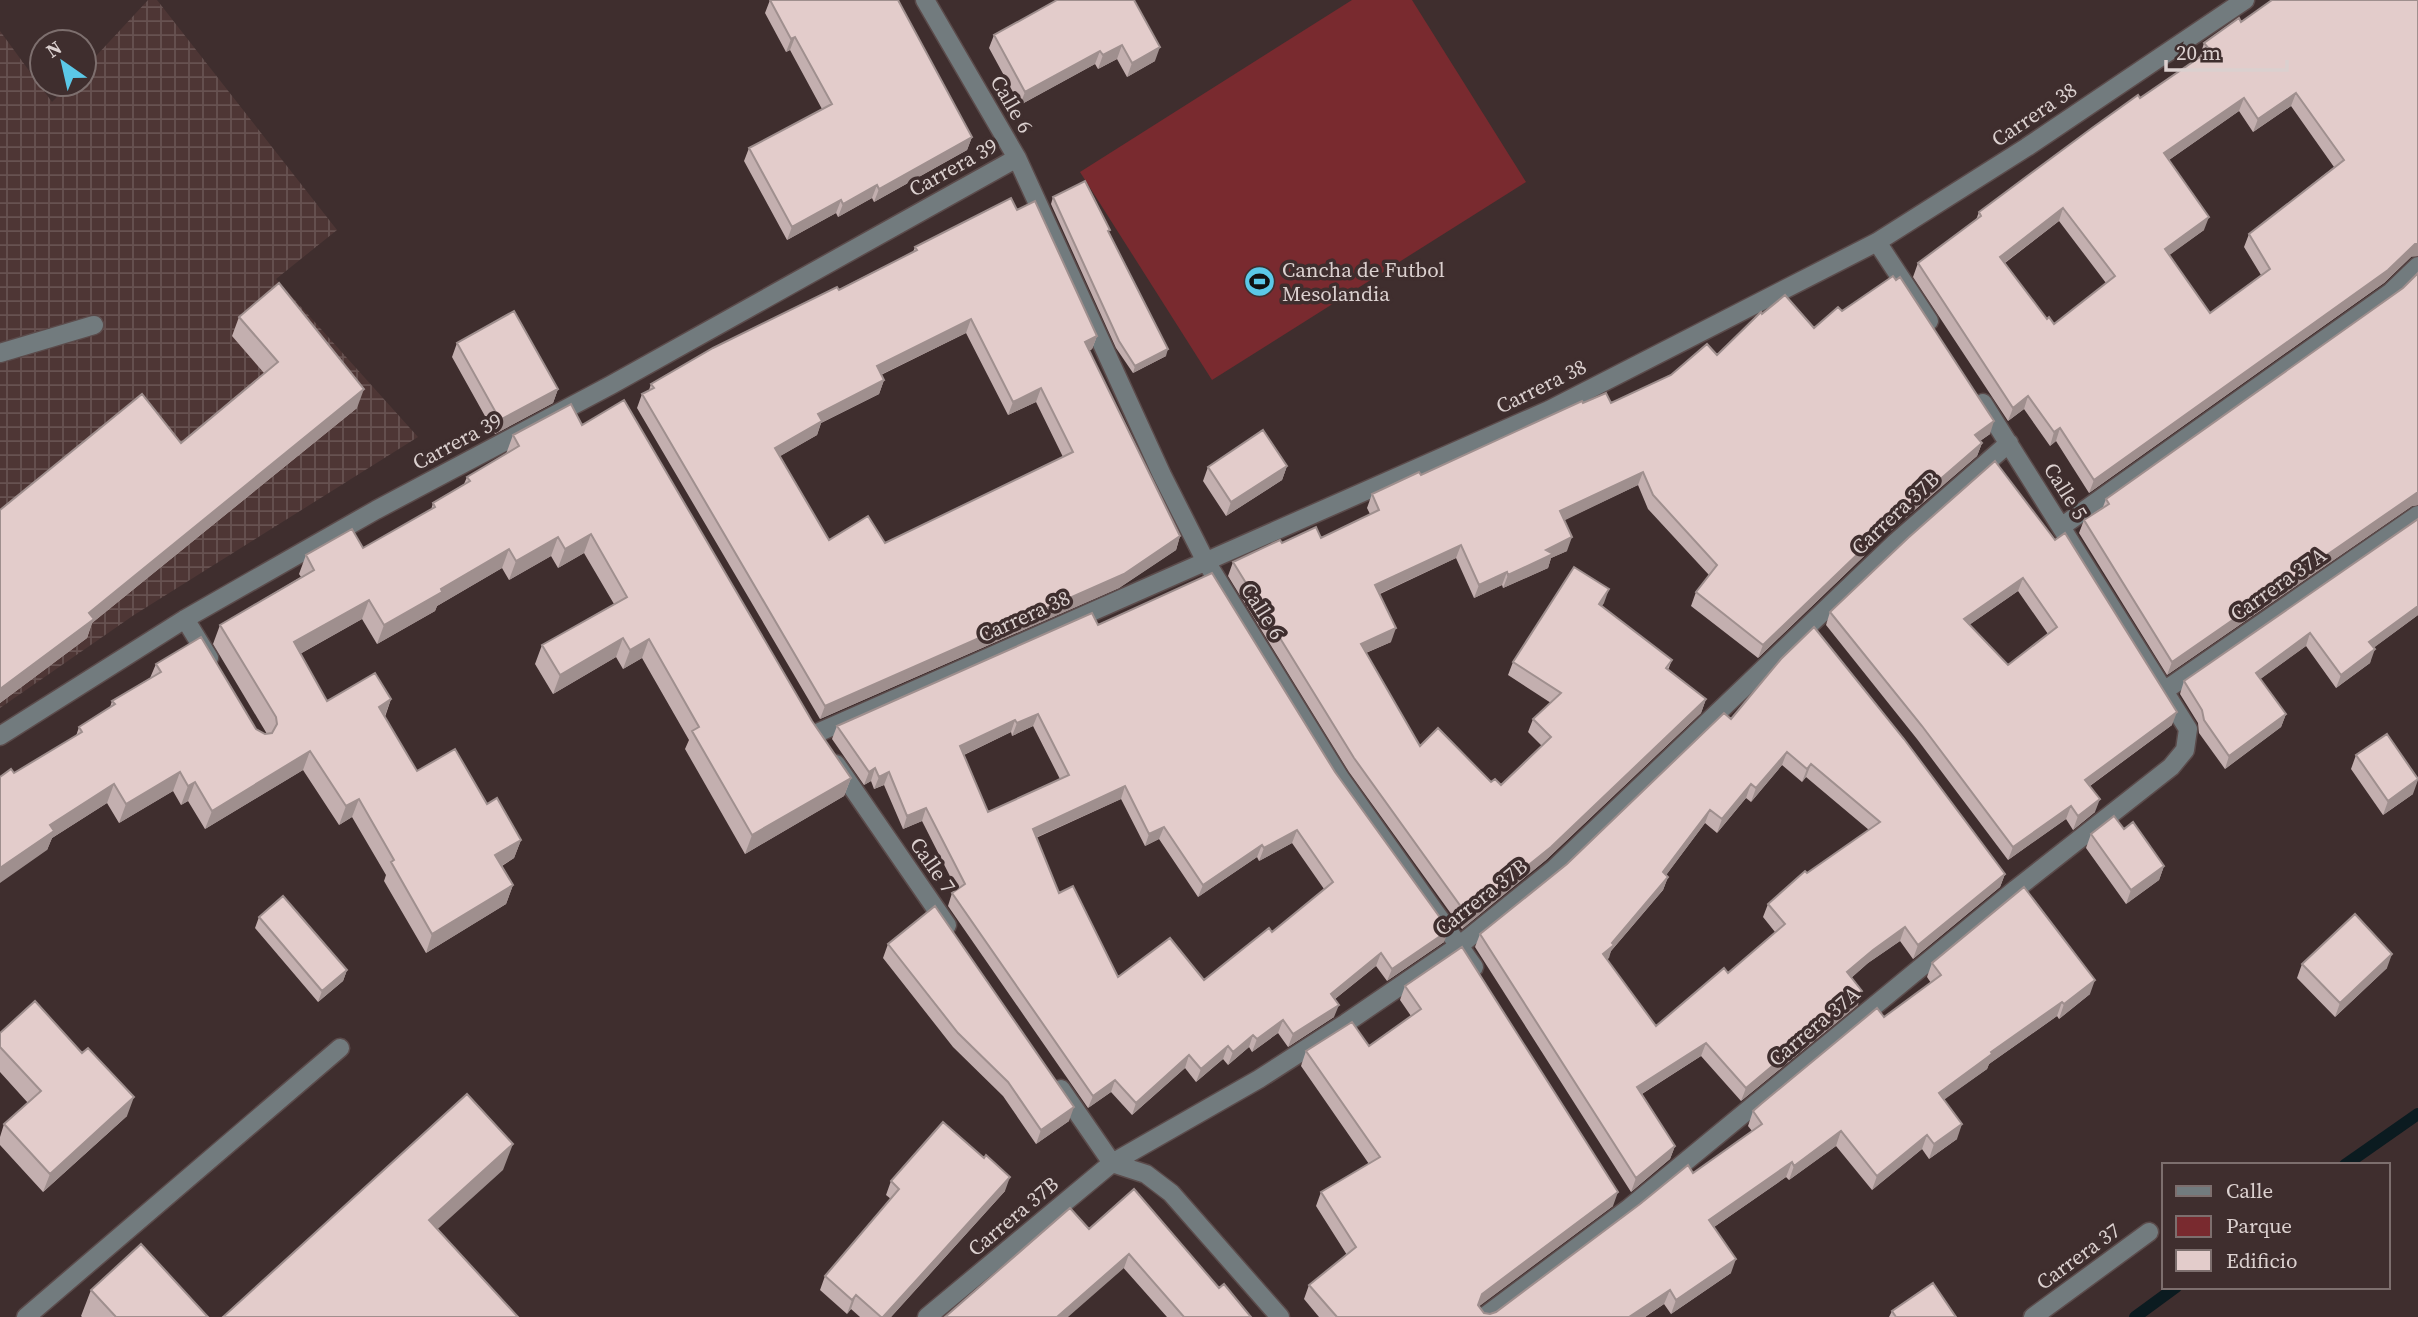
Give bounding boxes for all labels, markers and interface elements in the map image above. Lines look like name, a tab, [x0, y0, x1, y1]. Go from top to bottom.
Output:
north arrow	[28, 28, 98, 98]
scale bar	[2166, 28, 2287, 72]
text: N	[40, 34, 67, 64]
text: 20 m	[2176, 38, 2221, 67]
street label: Calle 6	[984, 70, 1040, 138]
street label: Carrera 38	[1986, 75, 2082, 153]
street label: Carrera 39	[903, 131, 1003, 203]
place label: Cancha de Futbol Mesolandia	[1282, 255, 1445, 308]
sports icon: Cancha de Futbol Mesolandia	[1242, 264, 1276, 298]
street label: Carrera 38	[1491, 352, 1591, 420]
street label: Carrera 39	[407, 405, 507, 477]
street label: Calle 5	[2037, 457, 2095, 525]
street label: Carrera 37B	[1845, 465, 1945, 561]
street label: Carrera 37A	[2224, 540, 2332, 628]
street label: Calle 6	[1234, 577, 1292, 645]
street label: Carrera 38	[974, 583, 1074, 649]
street label: Calle 7	[903, 831, 963, 899]
street label: Carrera 37B	[1429, 852, 1533, 942]
street label: Carrera 37A	[1762, 979, 1866, 1073]
legend	[2162, 1163, 2390, 1289]
street label: Carrera 37B	[961, 1169, 1065, 1263]
text: Calle	[2226, 1176, 2273, 1205]
text: Parque	[2226, 1211, 2292, 1240]
street label: Carrera 37	[2030, 1216, 2126, 1296]
text: Edificio	[2226, 1246, 2298, 1275]

